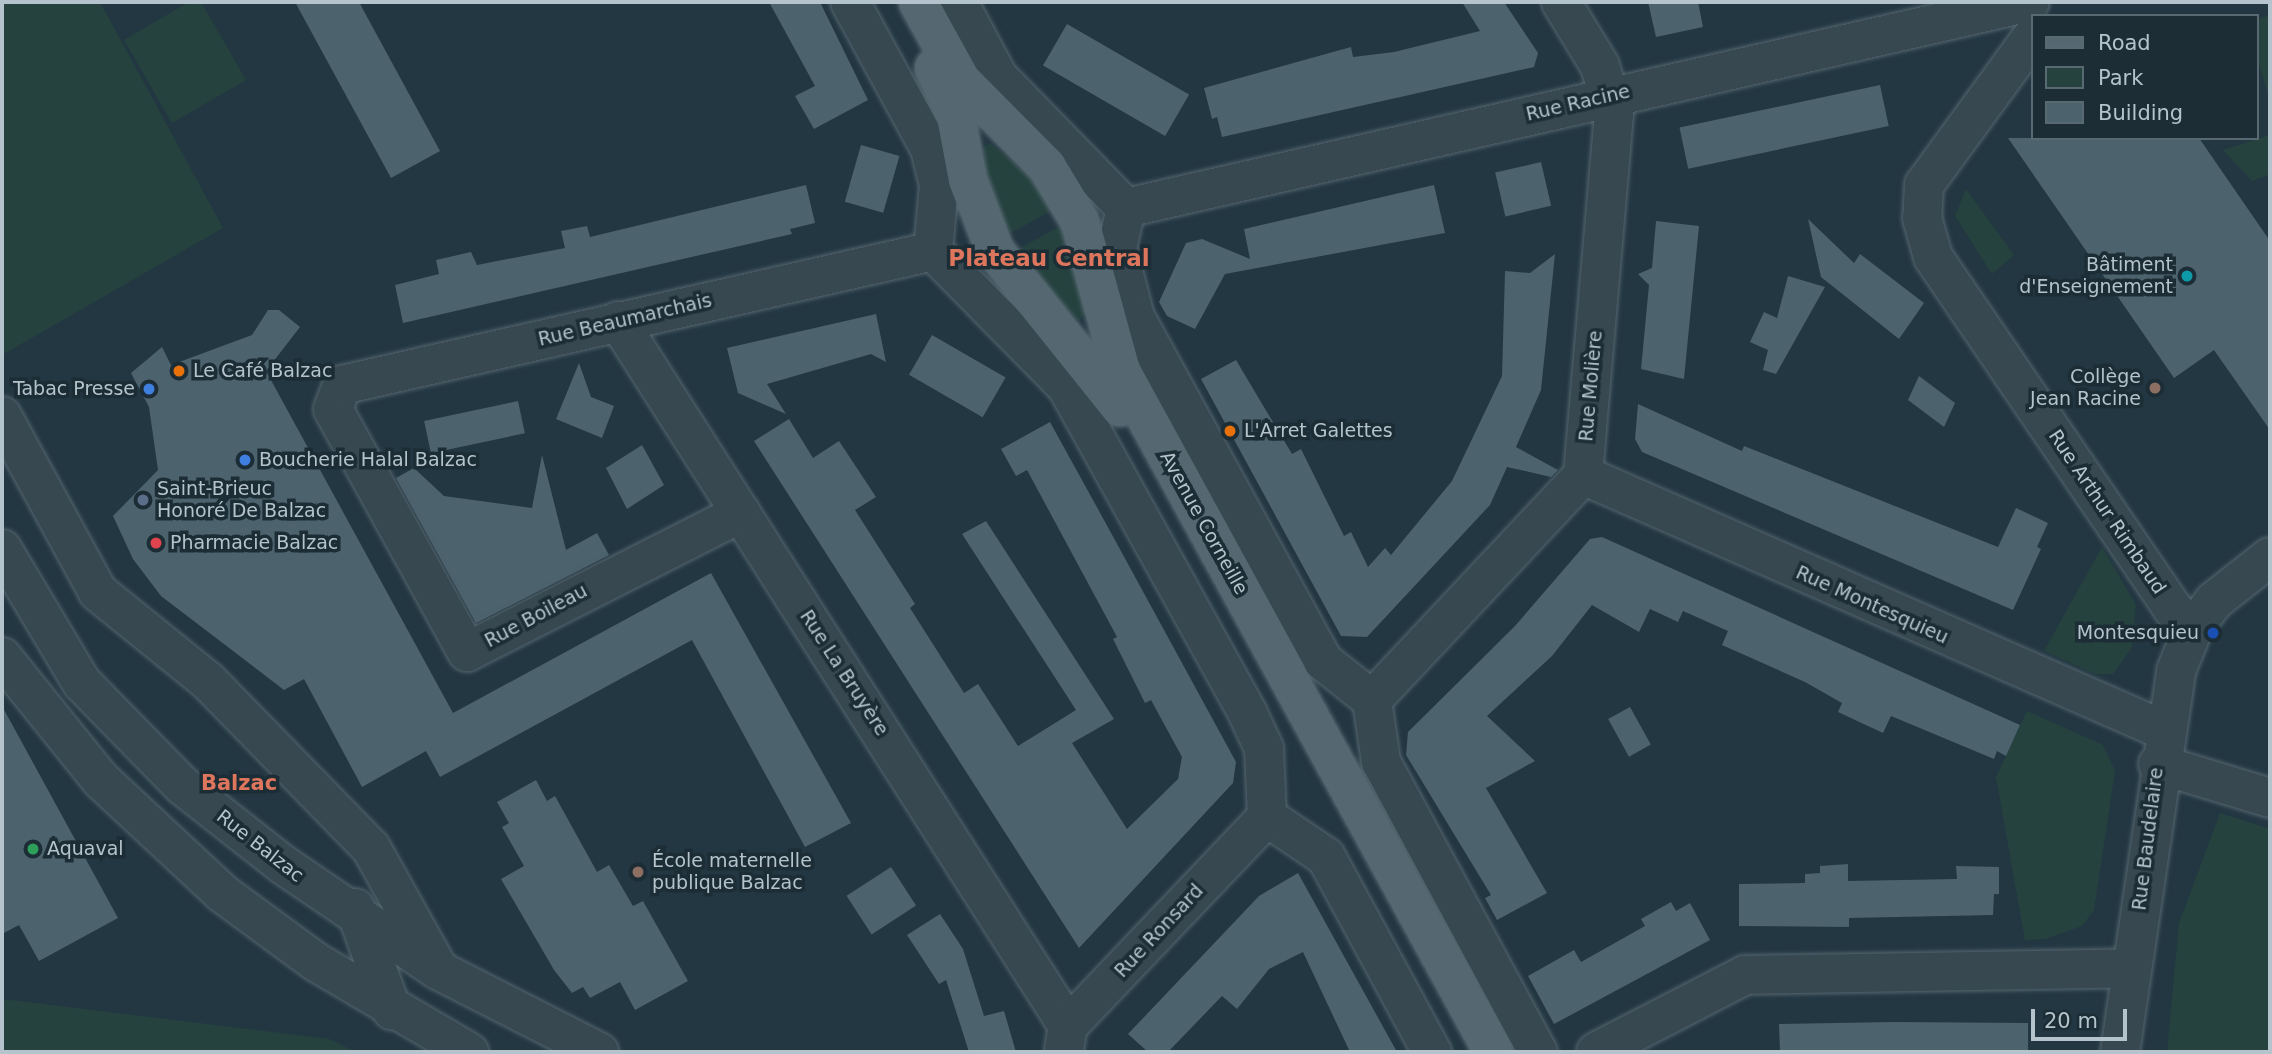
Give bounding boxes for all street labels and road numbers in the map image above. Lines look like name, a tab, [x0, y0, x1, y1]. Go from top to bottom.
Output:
street label: Rue Racine	[1524, 80, 1632, 126]
street label: Rue Beaumarchais	[536, 289, 714, 351]
street label: Rue Molière	[1575, 329, 1607, 443]
street label: Rue Arthur Rimbaud	[2044, 426, 2170, 598]
street label: Avenue Corneille	[1155, 447, 1253, 599]
street label: Rue Montesquieu	[1792, 561, 1952, 649]
street label: Rue Boileau	[481, 579, 591, 653]
street label: Rue La Bruyère	[795, 606, 893, 740]
street label: Rue Baudelaire	[2128, 766, 2168, 912]
street label: Rue Balzac	[212, 805, 308, 887]
street label: Rue Ronsard	[1110, 880, 1208, 982]

